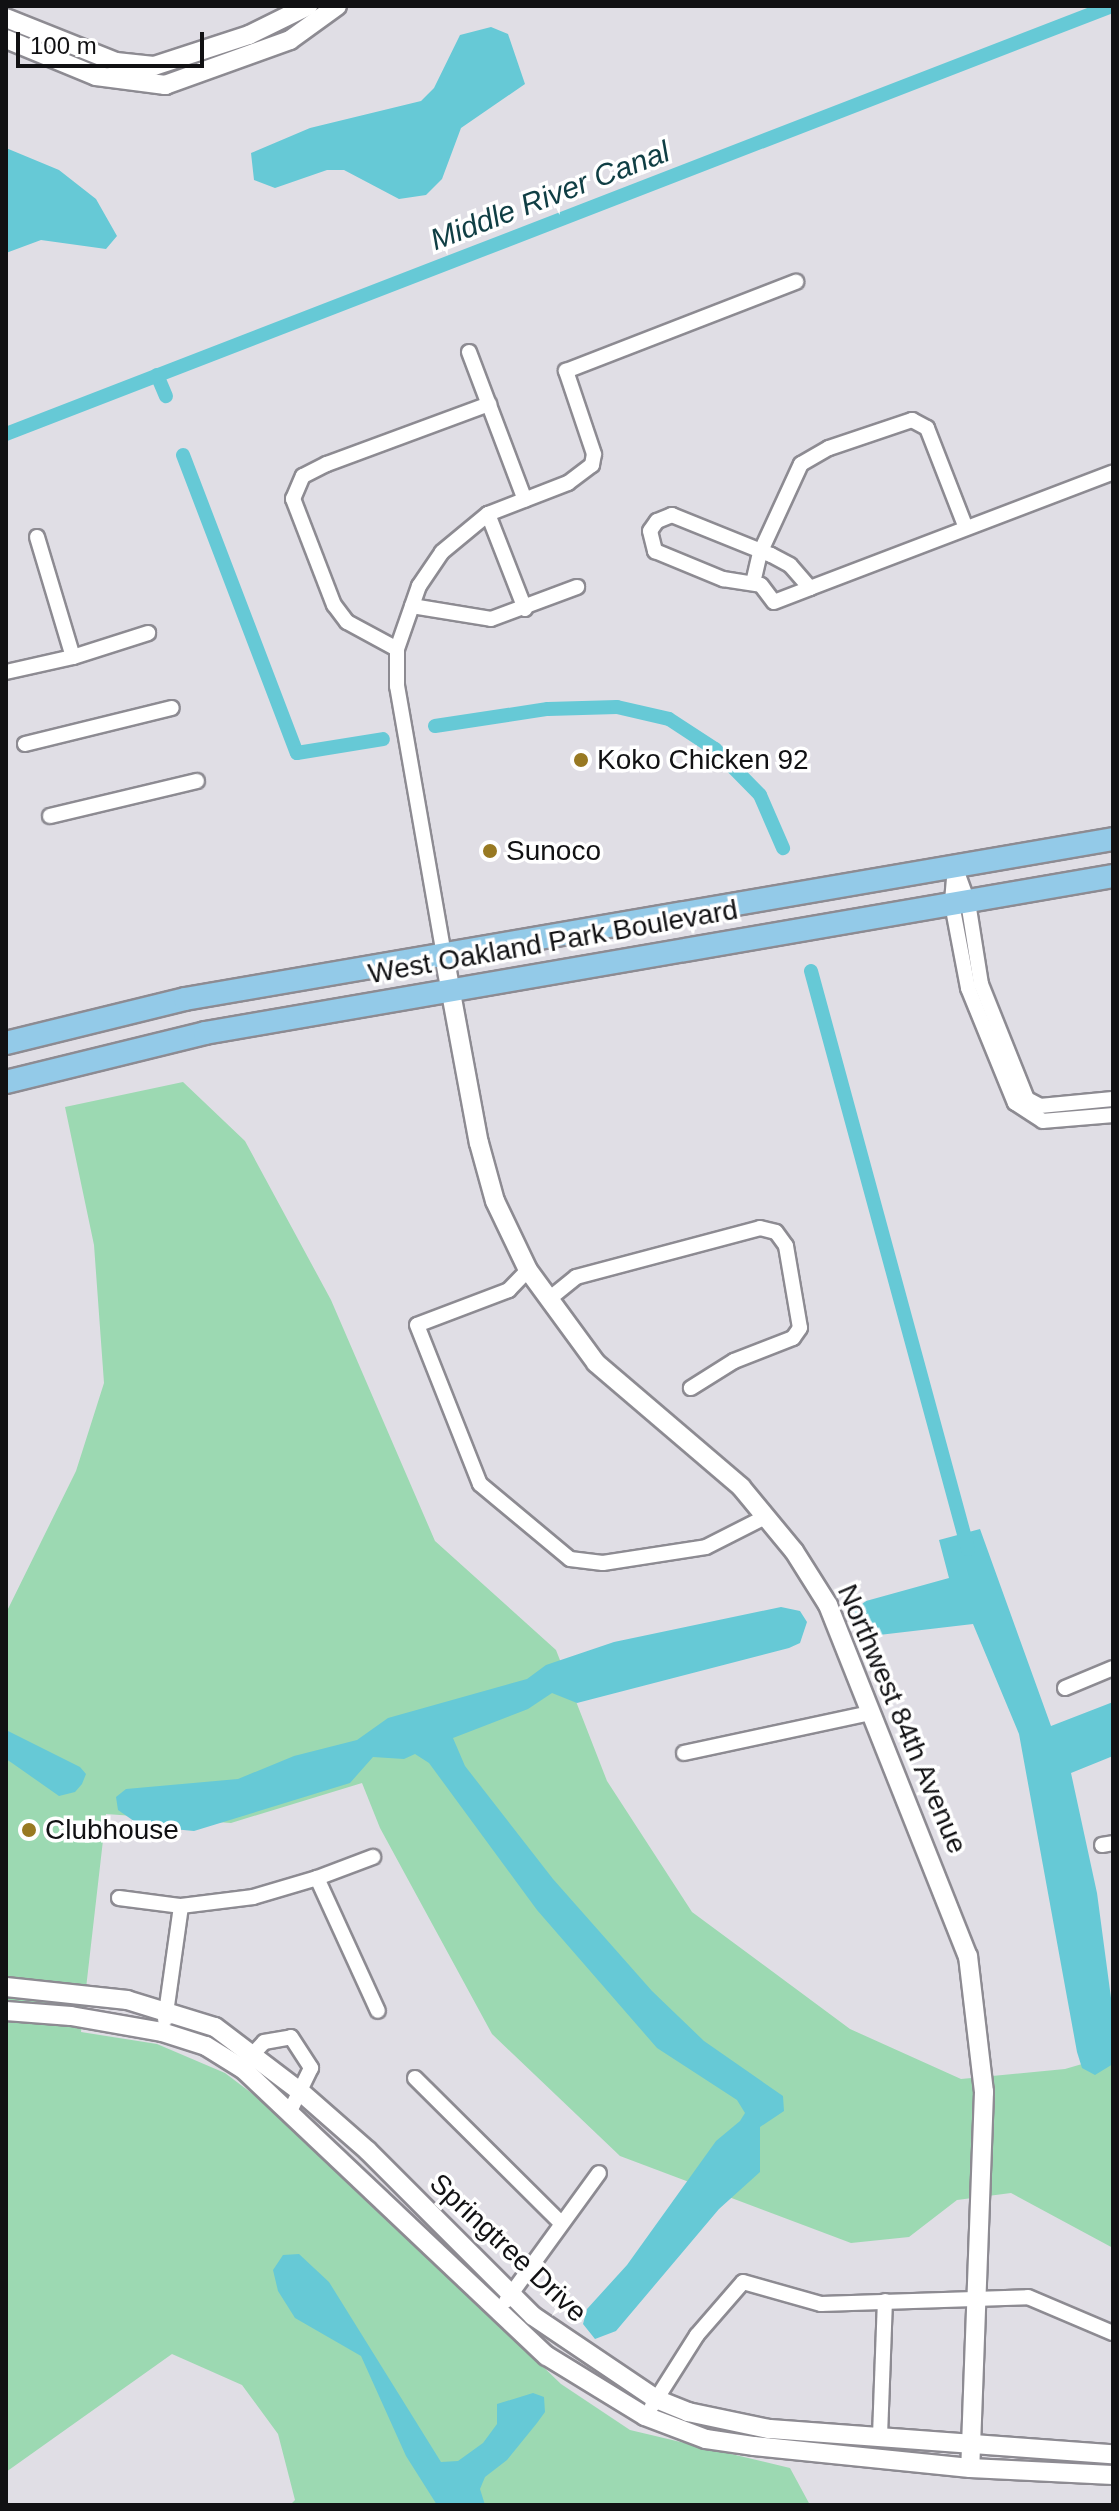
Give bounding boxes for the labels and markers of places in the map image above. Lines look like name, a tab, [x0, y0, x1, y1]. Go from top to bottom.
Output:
place label: Koko Chicken 92	[597, 743, 809, 777]
marker: Koko Chicken 92	[572, 751, 590, 769]
place label: Sunoco	[506, 834, 601, 868]
marker: Sunoco	[481, 842, 499, 860]
place label: Clubhouse	[45, 1813, 179, 1847]
marker: Clubhouse	[20, 1821, 38, 1839]

